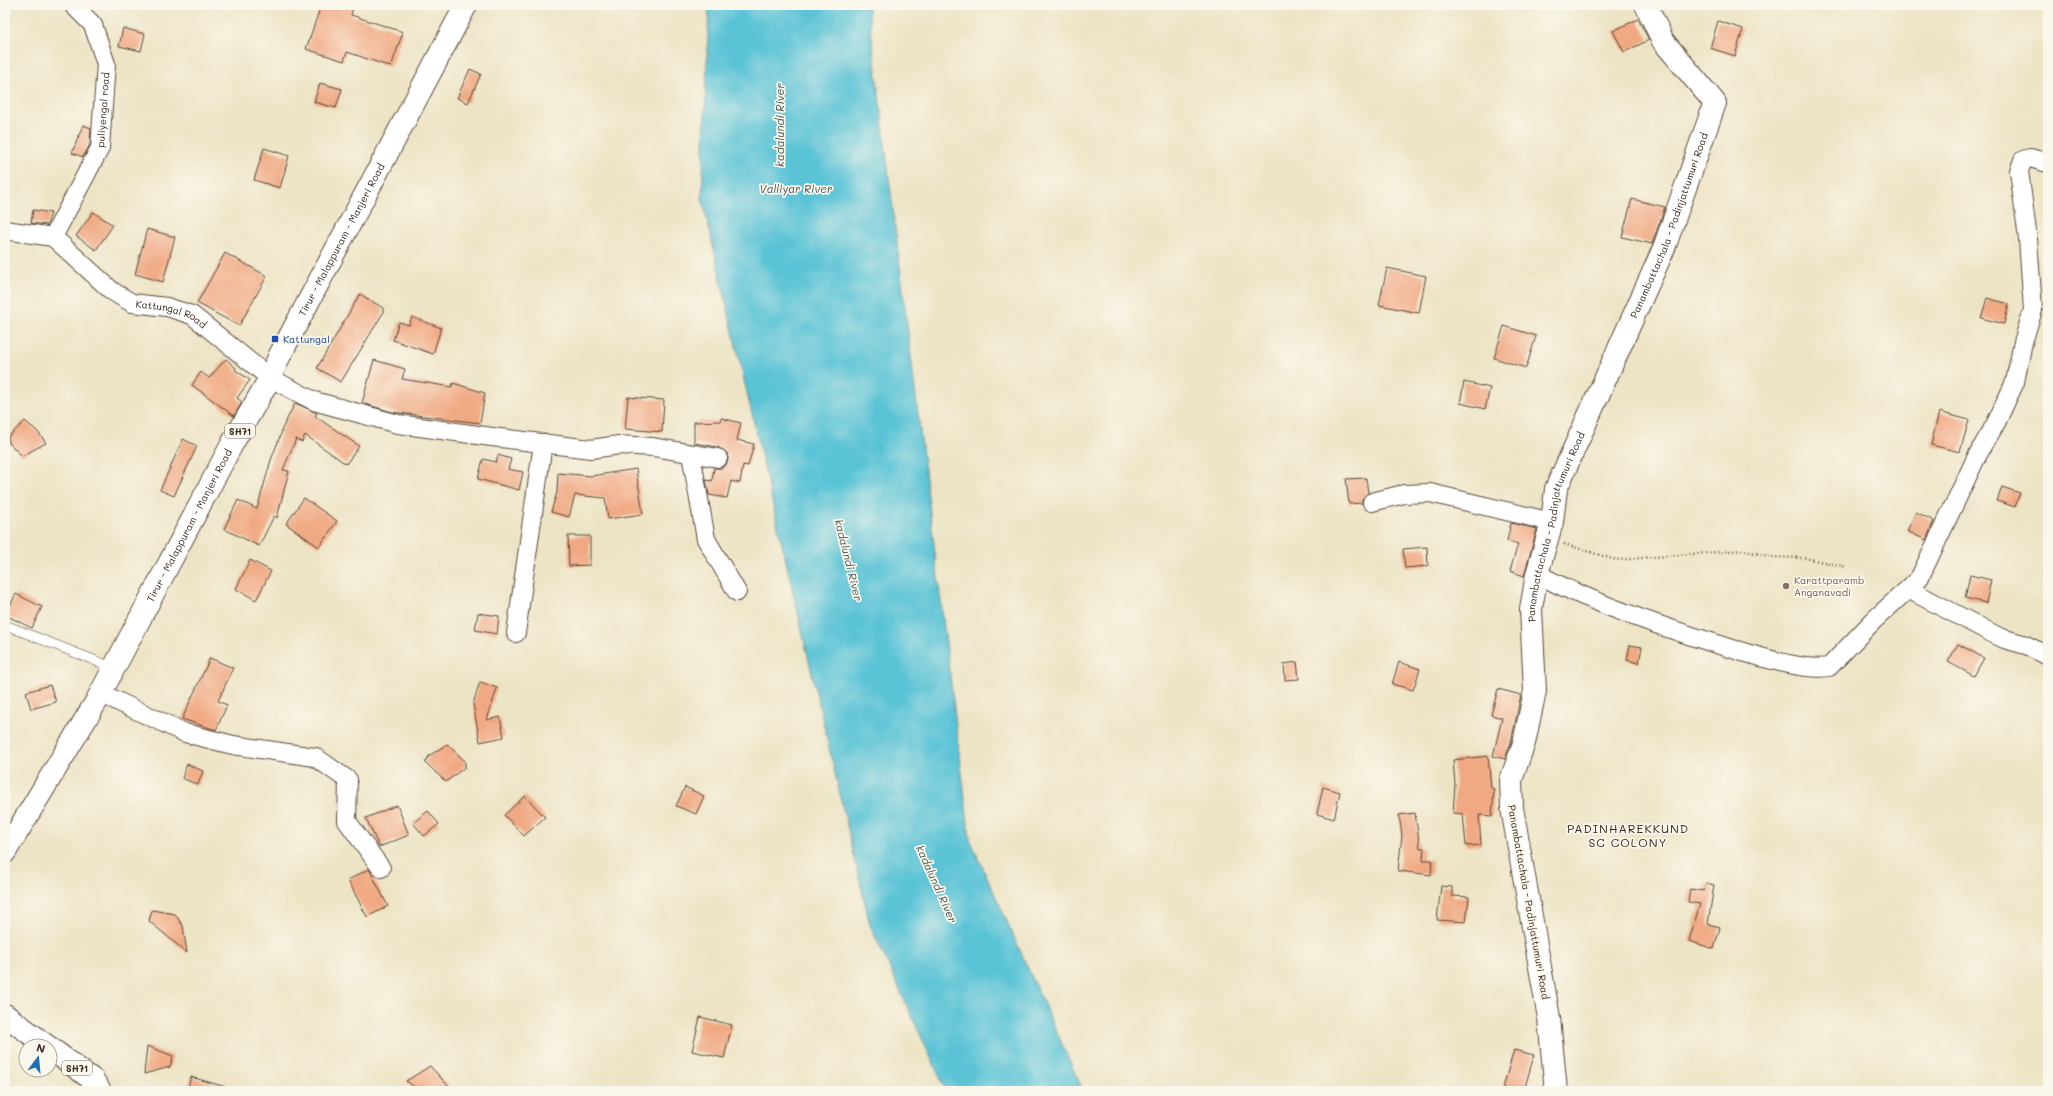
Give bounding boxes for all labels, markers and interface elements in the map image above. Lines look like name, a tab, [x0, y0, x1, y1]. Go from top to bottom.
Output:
street label: puliyengal road	[93, 72, 112, 148]
water label: kadalundi River	[772, 83, 787, 167]
street label: Panambattachala - Padinjattumuri Road	[1627, 131, 1711, 320]
street label: Tirur - Malappuram - Manjeri Road	[295, 161, 388, 318]
water label: Valliyar River	[759, 181, 833, 196]
street label: Kattungal Road	[135, 296, 210, 331]
place label: Kattungal	[283, 332, 330, 346]
marker: Kattungal	[270, 334, 280, 344]
road number: SH71	[225, 424, 255, 438]
street label: Panambattachala - Padinjattumuri Road	[1524, 430, 1588, 622]
street label: Tirur - Malappuram - Manjeri Road	[143, 447, 235, 604]
water label: kadalundi River	[832, 518, 867, 603]
place label: Karattparamb Anganavadi	[1794, 573, 1864, 599]
marker: Karattparamb Anganavadi	[1781, 581, 1791, 591]
street label: Panambattachala - Padinjattumuri Road	[1505, 803, 1553, 1001]
district label: PADINHAREKKUND SC COLONY	[1567, 820, 1689, 850]
water label: kadalundi River	[913, 843, 961, 926]
north arrow	[18, 1038, 58, 1078]
text: N	[35, 1040, 47, 1056]
road number: SH71	[62, 1061, 92, 1075]

